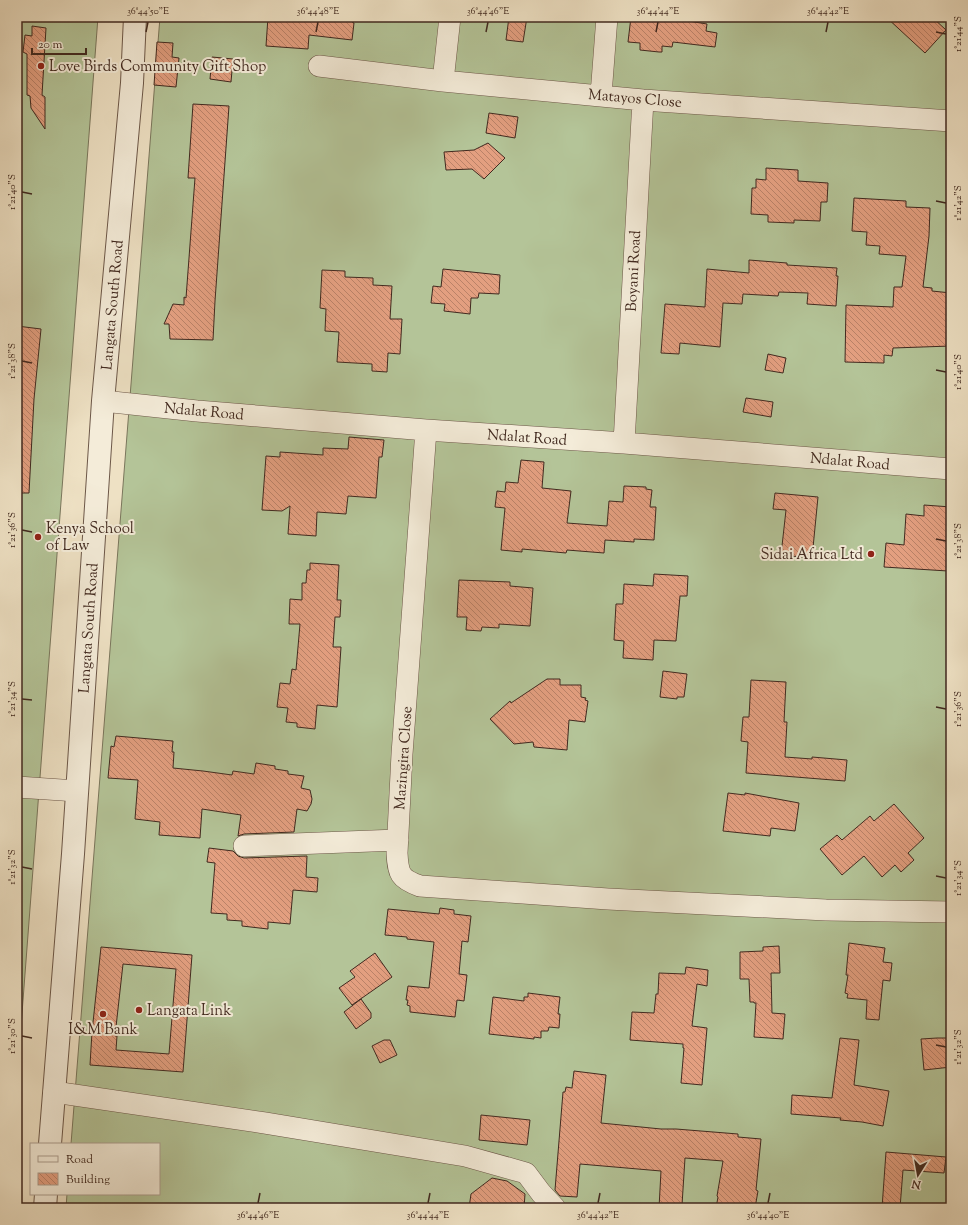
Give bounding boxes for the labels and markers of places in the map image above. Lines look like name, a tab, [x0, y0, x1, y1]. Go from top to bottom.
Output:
place label: Love Birds Community Gift Shop	[49, 57, 266, 78]
marker: Love Birds Community Gift Shop	[36, 61, 46, 71]
place label: Kenya School of Law	[46, 519, 134, 557]
marker: Kenya School of Law	[33, 532, 43, 542]
place label: Sidai Africa Ltd	[760, 545, 864, 566]
marker: Sidai Africa Ltd	[866, 549, 876, 559]
place label: Langata Link	[147, 1001, 231, 1022]
marker: Langata Link	[134, 1005, 144, 1015]
marker: I&M Bank	[98, 1009, 108, 1019]
place label: I&M Bank	[68, 1020, 138, 1041]

